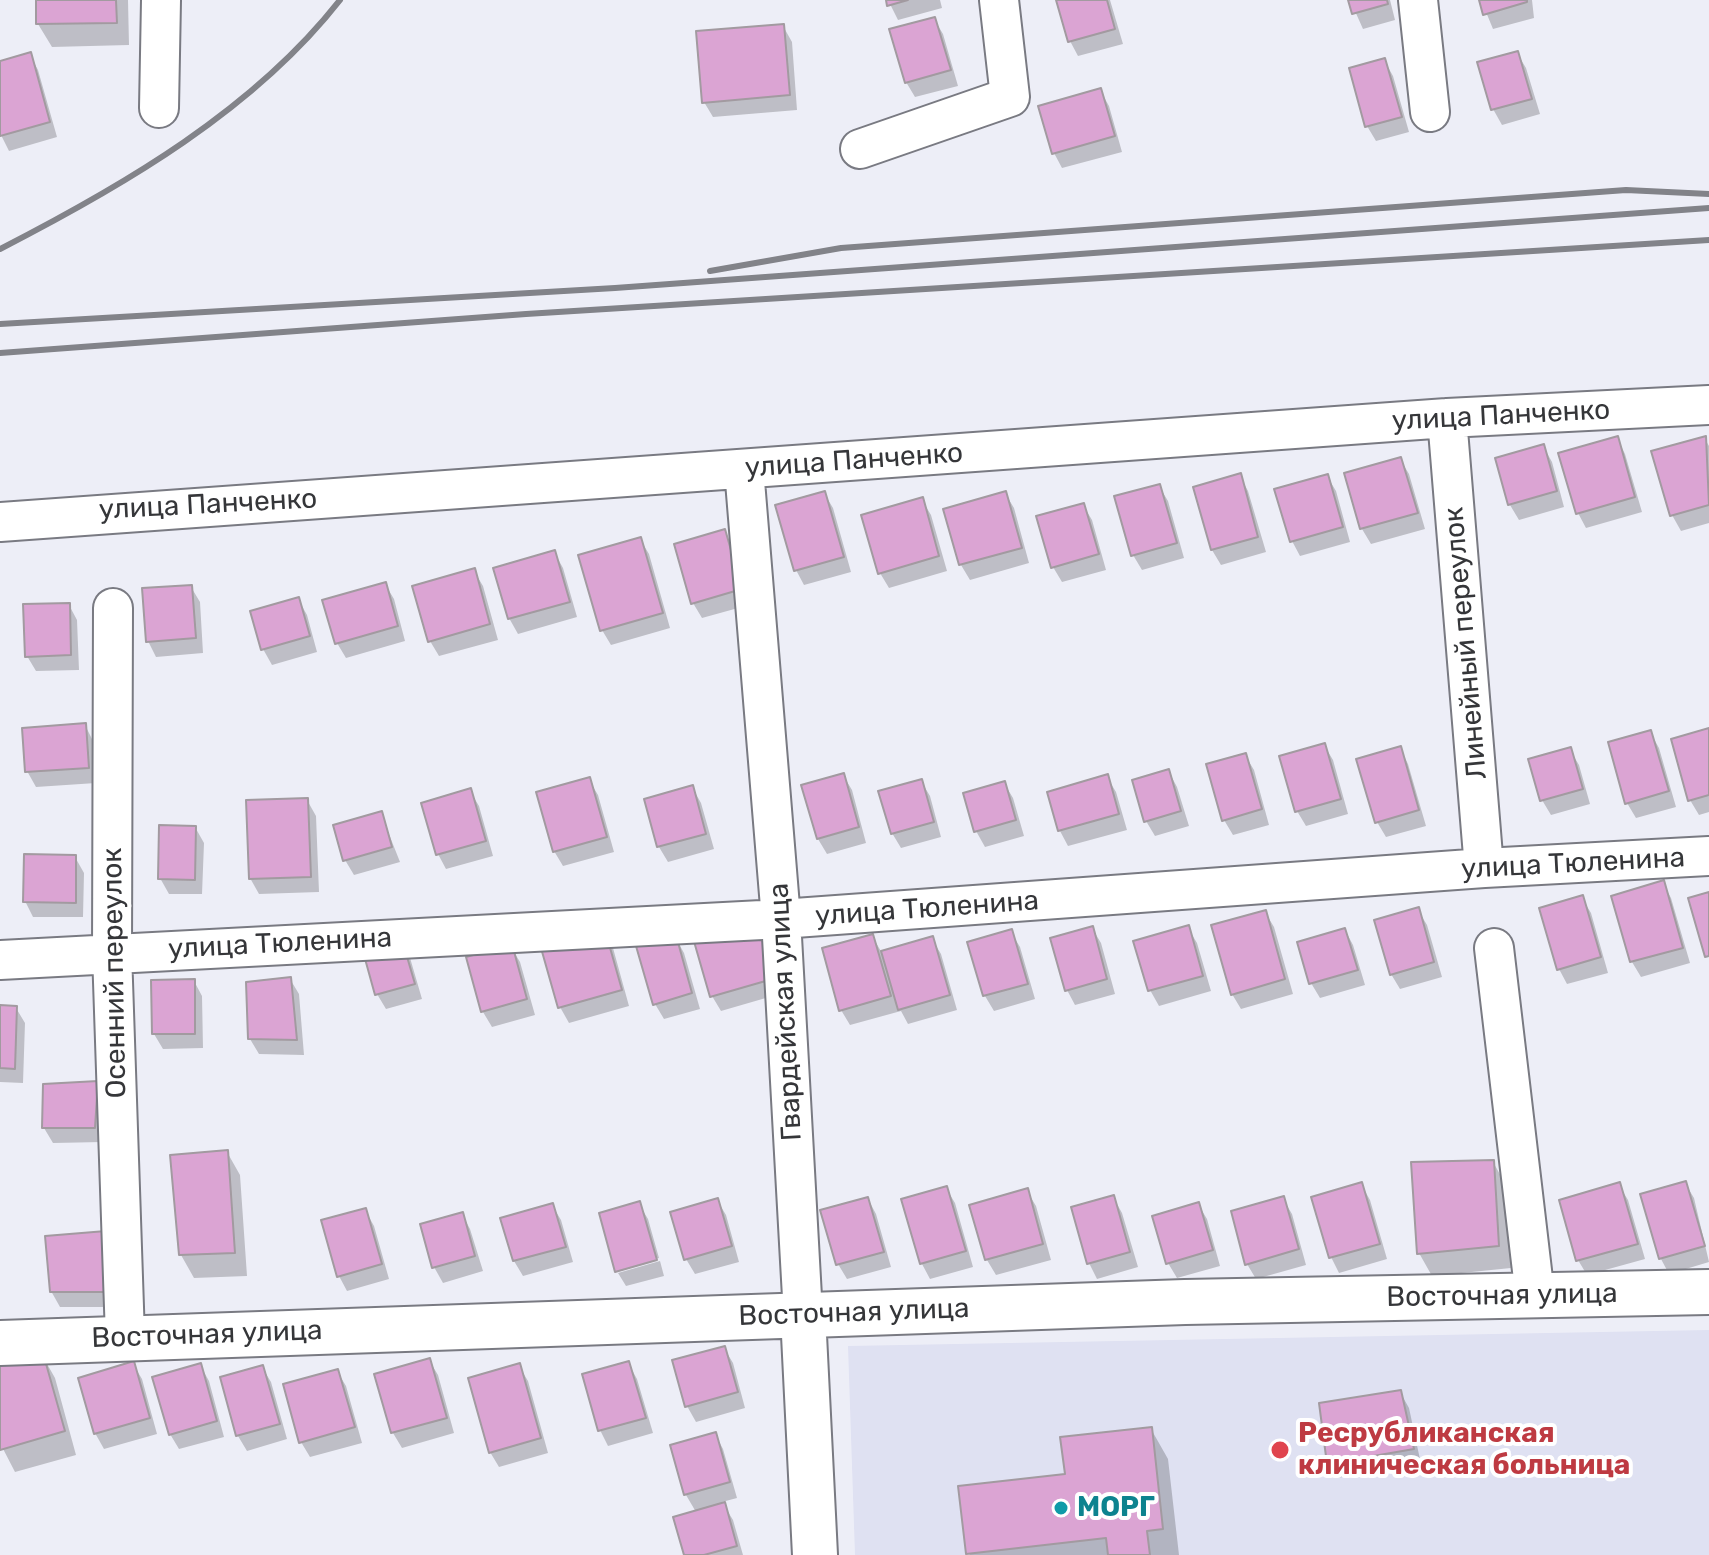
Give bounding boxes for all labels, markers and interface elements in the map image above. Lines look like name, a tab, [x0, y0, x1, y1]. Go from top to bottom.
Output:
street label: улица Панченко	[1391, 394, 1611, 438]
street label: улица Панченко	[744, 437, 964, 485]
street label: улица Панченко	[98, 483, 318, 527]
street label: Линейный переулок	[1437, 505, 1495, 781]
street label: улица Тюленина	[1460, 841, 1686, 887]
street label: Осенний переулок	[96, 847, 134, 1099]
street label: Гвардейская улица	[762, 882, 810, 1142]
street label: улица Тюленина	[814, 884, 1040, 934]
street label: улица Тюленина	[167, 921, 393, 967]
street label: Восточная улица	[1386, 1277, 1618, 1315]
street label: Восточная улица	[738, 1292, 970, 1334]
street label: Восточная улица	[91, 1314, 323, 1356]
place label: Ресрубликанская клиническая больница	[1298, 1417, 1630, 1483]
marker: Ресрубликанская клиническая больница	[1269, 1439, 1291, 1461]
place label: МОРГ	[1077, 1491, 1155, 1525]
marker: МОРГ	[1052, 1499, 1070, 1517]

